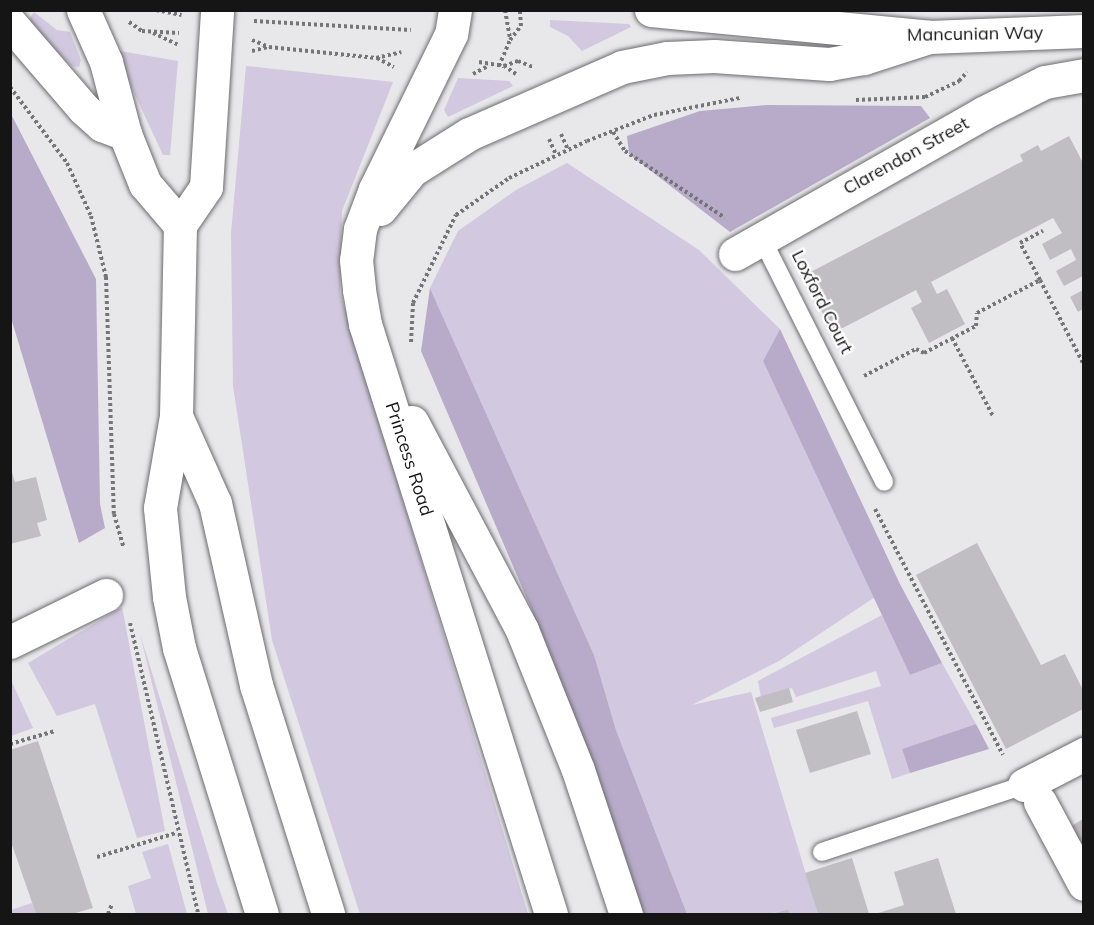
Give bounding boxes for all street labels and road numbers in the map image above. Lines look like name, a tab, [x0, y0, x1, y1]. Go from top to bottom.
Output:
street label: Mancunian Way	[907, 22, 1043, 46]
street label: Clarendon Street	[839, 113, 973, 199]
street label: Loxford Court	[787, 247, 857, 357]
street label: Princess Road	[380, 399, 438, 519]

